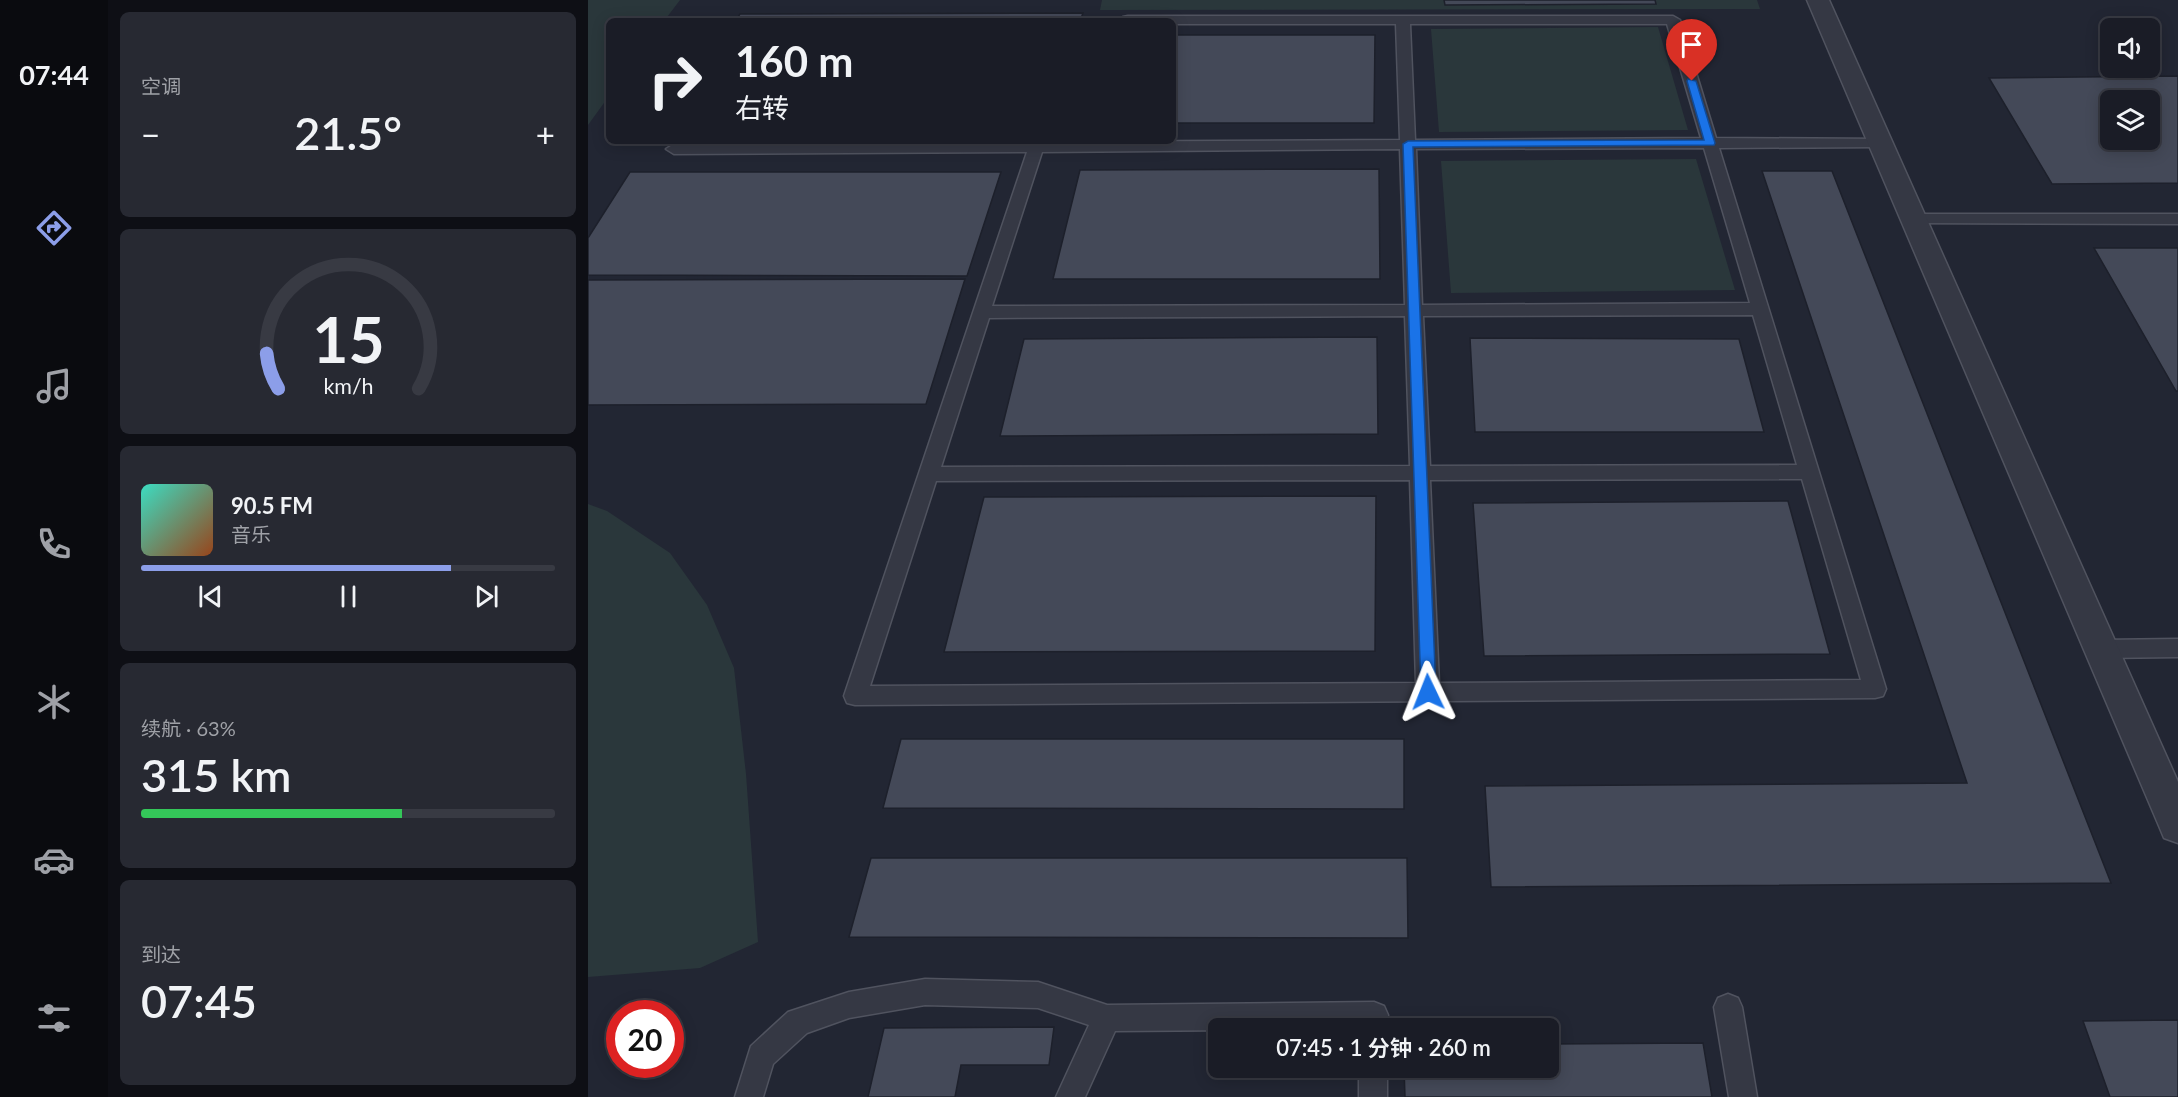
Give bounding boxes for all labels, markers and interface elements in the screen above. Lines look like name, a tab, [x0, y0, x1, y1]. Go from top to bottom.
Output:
map controls	[2100, 18, 2160, 150]
button: sound	[2100, 18, 2160, 78]
pin	[1666, 19, 1717, 81]
icon: arrive	[1675, 28, 1708, 61]
text: 160 m	[735, 36, 853, 86]
icon: right	[636, 42, 714, 120]
text: 07:44	[19, 58, 89, 91]
text: 空调	[141, 74, 181, 98]
button: layers	[2100, 90, 2160, 150]
text: 右转	[735, 91, 789, 124]
text: 21.5°	[294, 106, 402, 160]
text: −	[141, 114, 160, 154]
text: +	[536, 114, 555, 154]
icon: directions	[33, 207, 75, 249]
text: 15	[312, 301, 384, 376]
icon: music	[33, 365, 75, 407]
text: km/h	[323, 373, 373, 399]
text: 90.5 FM	[231, 492, 313, 519]
text: 音乐	[231, 522, 271, 546]
icon: phone	[33, 523, 75, 565]
icon: previous	[194, 580, 227, 613]
icon: pause	[332, 580, 365, 613]
icon: next	[470, 580, 503, 613]
position arrow	[1396, 660, 1460, 724]
icon: climate	[33, 681, 75, 723]
text: 续航 · 63%	[141, 716, 236, 740]
text: 315 km	[141, 748, 291, 802]
icon: car	[33, 839, 75, 881]
text: 到达	[141, 942, 181, 966]
text: 07:45	[141, 974, 257, 1028]
icon: filters	[33, 997, 75, 1039]
speed limit sign: 20	[606, 1000, 684, 1078]
text: 07:45 · 1 分钟 · 260 m	[1276, 1034, 1491, 1061]

